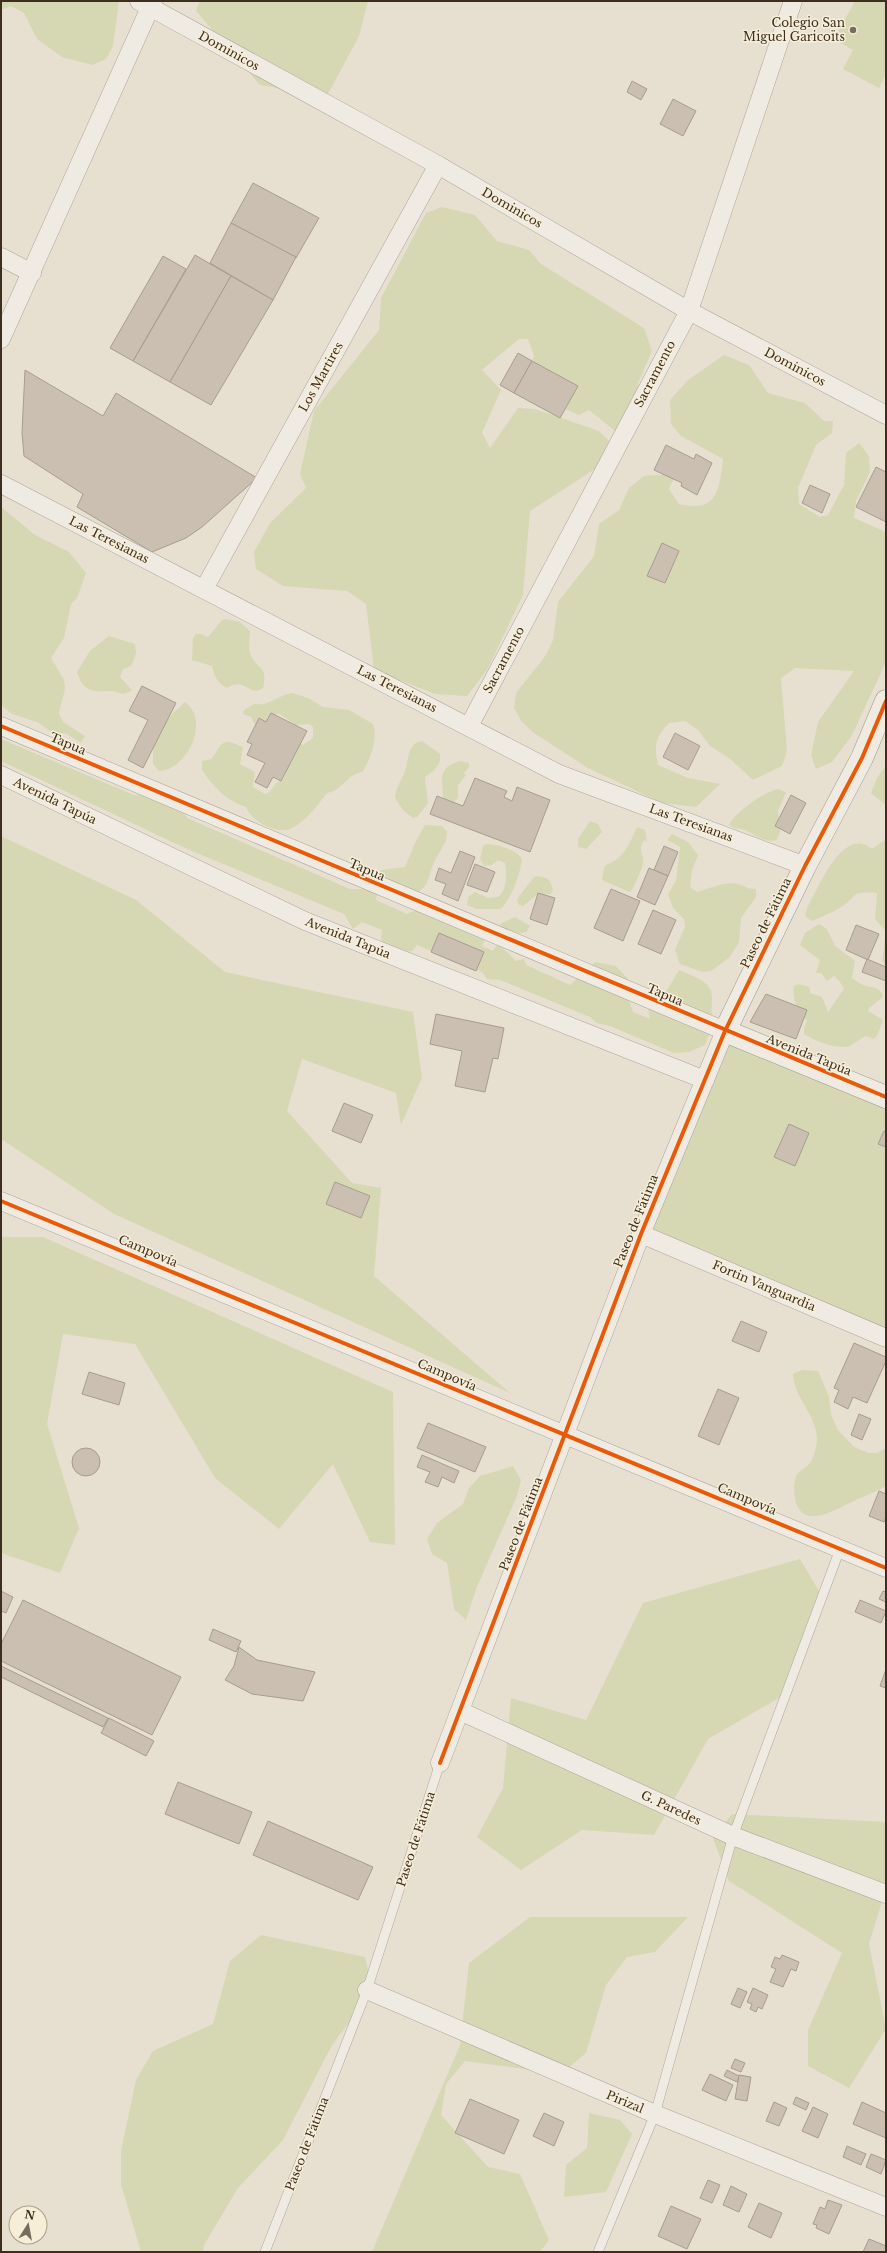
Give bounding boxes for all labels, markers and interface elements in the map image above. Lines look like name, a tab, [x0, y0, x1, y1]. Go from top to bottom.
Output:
place label: Colegio San Miguel Garicoïts	[743, 15, 845, 44]
marker: Colegio San Miguel Garicoïts	[848, 25, 858, 35]
street label: Dominicos	[196, 28, 262, 73]
street label: Dominicos	[479, 184, 545, 231]
street label: Sacramento	[631, 338, 679, 410]
street label: Los Martires	[295, 339, 346, 414]
street label: Dominicos	[762, 344, 829, 389]
street label: Las Teresianas	[67, 513, 152, 566]
street label: Sacramento	[480, 624, 528, 696]
street label: Las Teresianas	[355, 662, 440, 715]
street label: Tapua	[48, 729, 89, 758]
street label: Avenida Tapúa	[10, 774, 99, 827]
street label: Las Teresianas	[647, 800, 735, 845]
street label: Tapua	[347, 855, 388, 884]
street label: Paseo de Fátima	[737, 875, 794, 971]
street label: Avenida Tapúa	[303, 913, 393, 962]
street label: Tapua	[645, 980, 686, 1009]
street label: Avenida Tapúa	[764, 1030, 854, 1079]
street label: Paseo de Fátima	[610, 1172, 661, 1270]
street label: Campovía	[116, 1231, 180, 1270]
street label: Fortin Vanguardia	[710, 1257, 818, 1314]
street label: Campovía	[415, 1355, 479, 1394]
street label: Paseo de Fátima	[496, 1475, 545, 1573]
street label: Campovía	[715, 1479, 779, 1518]
street label: G. Paredes	[639, 1787, 704, 1828]
street label: Paseo de Fátima	[393, 1789, 438, 1888]
street label: Pirizal	[604, 2087, 646, 2116]
street label: Paseo de Fátima	[282, 2095, 331, 2193]
north arrow	[8, 2205, 48, 2245]
text: N	[23, 2207, 37, 2223]

